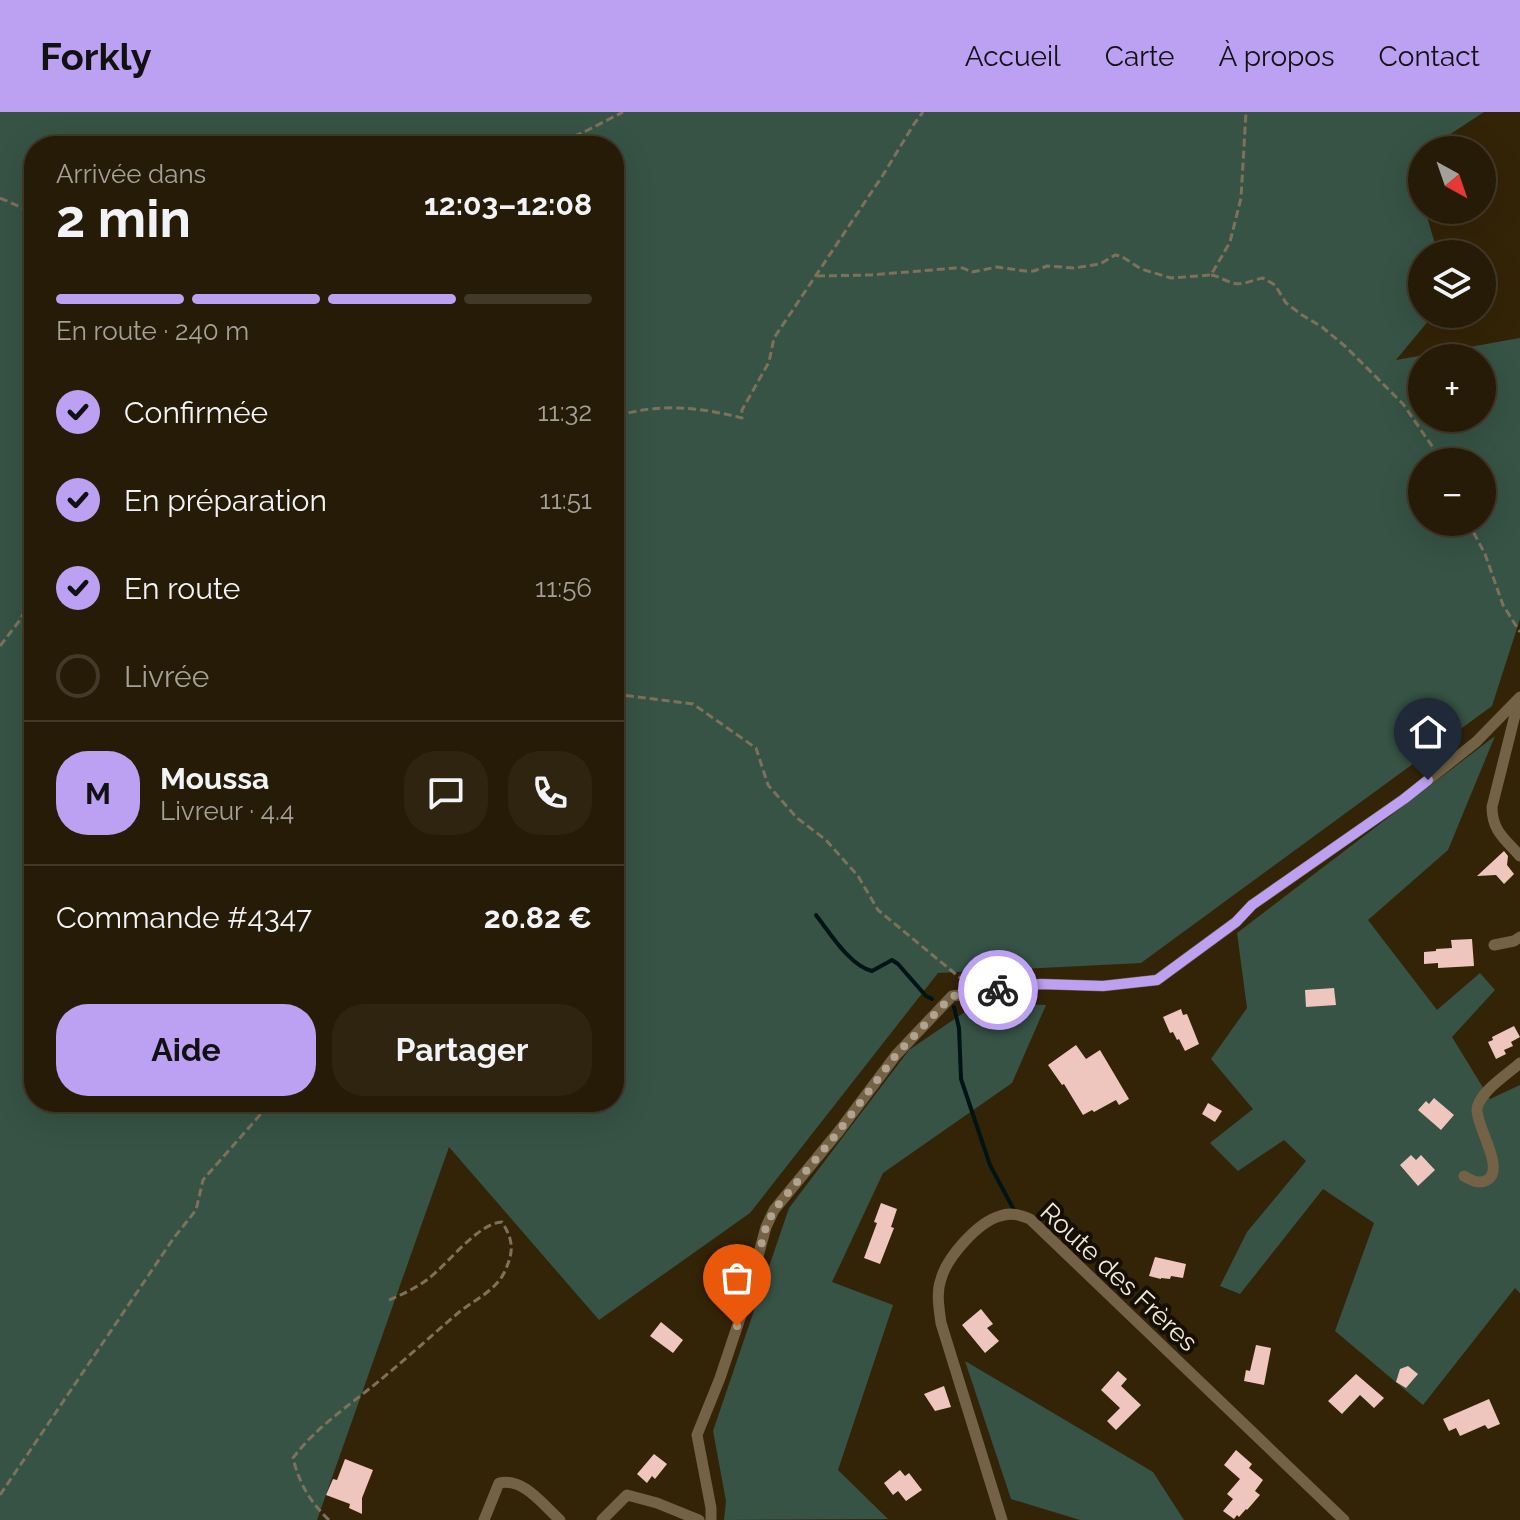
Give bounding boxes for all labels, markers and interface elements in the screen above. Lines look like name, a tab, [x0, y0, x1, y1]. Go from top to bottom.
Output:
text: Forkly	[40, 34, 152, 79]
text: Accueil	[965, 40, 1061, 73]
text: Carte	[1105, 40, 1175, 73]
text: À propos	[1219, 40, 1335, 73]
text: Contact	[1379, 40, 1480, 73]
north arrow	[1408, 136, 1496, 224]
map controls	[1408, 136, 1496, 536]
text: Arrivée dans	[56, 159, 206, 189]
text: 12:03–12:08	[424, 187, 592, 222]
text: 2 min	[56, 188, 191, 249]
button: layers	[1408, 240, 1496, 328]
text: En route · 240 m	[56, 316, 249, 346]
button: +	[1408, 344, 1496, 432]
icon: check	[56, 390, 100, 434]
text: Confirmée	[124, 395, 268, 430]
text: 11:32	[537, 397, 592, 427]
button: −	[1408, 448, 1496, 536]
icon: check	[56, 478, 100, 522]
text: En préparation	[124, 483, 327, 518]
text: 11:51	[540, 485, 592, 515]
icon: check	[56, 566, 100, 610]
text: En route	[124, 571, 240, 606]
text: 11:56	[535, 573, 592, 603]
text: Livrée	[124, 659, 209, 694]
pin	[1394, 698, 1462, 780]
icon: home	[1406, 710, 1450, 754]
button: chat	[404, 751, 488, 835]
button: phone	[508, 751, 592, 835]
text: Moussa	[160, 761, 269, 796]
text: M	[85, 776, 111, 811]
text: Livreur · 4.4	[160, 796, 294, 826]
text: Commande #4347	[56, 900, 312, 935]
text: 20.82 €	[484, 900, 592, 935]
courier	[958, 950, 1038, 1030]
icon: bike	[976, 968, 1020, 1012]
button: Aide	[56, 1004, 316, 1096]
button: Partager	[332, 1004, 592, 1096]
street label: Route des Frères	[1034, 1197, 1204, 1357]
pin	[703, 1244, 771, 1326]
icon: bag	[715, 1256, 759, 1300]

